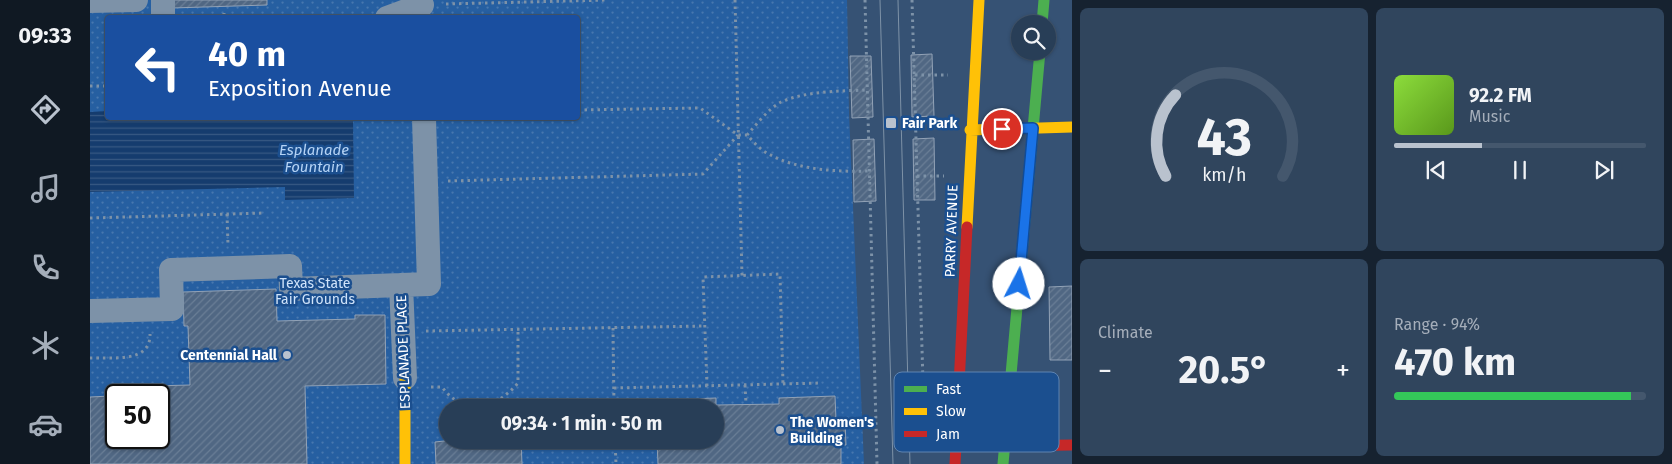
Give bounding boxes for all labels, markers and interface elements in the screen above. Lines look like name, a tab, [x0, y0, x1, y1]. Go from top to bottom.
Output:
map controls	[1011, 15, 1056, 60]
button: search	[1011, 15, 1056, 60]
text: 09:33	[18, 22, 72, 49]
text: 40 m	[208, 33, 286, 75]
icon: left	[125, 35, 190, 100]
text: Exposition Avenue	[208, 75, 392, 102]
text: 92.2 FM	[1469, 84, 1532, 107]
icon: directions	[28, 92, 63, 127]
text: 43	[1196, 106, 1252, 169]
text: Music	[1469, 107, 1510, 126]
pin	[981, 108, 1023, 150]
place label: Fair Park	[902, 115, 957, 132]
icon: arrive	[988, 115, 1016, 143]
marker: Fair Park	[884, 116, 898, 130]
water label: Esplanade Fountain	[279, 141, 349, 176]
icon: previous	[1422, 156, 1450, 184]
icon: pause	[1506, 156, 1534, 184]
icon: next	[1590, 156, 1618, 184]
text: km/h	[1202, 164, 1246, 186]
icon: music	[28, 171, 63, 206]
street label: PARRY AVENUE	[941, 184, 962, 278]
icon: phone	[28, 250, 63, 285]
position arrow	[992, 257, 1044, 309]
park label: Texas State Fair Grounds	[275, 275, 355, 308]
street label: ESPLANADE PLACE	[393, 295, 414, 409]
text: Range · 94%	[1394, 315, 1480, 334]
text: Climate	[1098, 323, 1153, 342]
icon: climate	[28, 328, 63, 363]
text: 470 km	[1394, 339, 1516, 385]
place label: Centennial Hall	[180, 347, 278, 364]
text: 20.5°	[1178, 347, 1270, 393]
marker: Centennial Hall	[281, 349, 293, 361]
text: −	[1098, 354, 1112, 387]
text: +	[1336, 354, 1350, 387]
legend	[894, 372, 1059, 452]
text: Fast	[936, 381, 962, 398]
speed limit sign: 50	[105, 384, 170, 449]
text: Slow	[936, 403, 966, 420]
icon: car	[28, 407, 63, 442]
text: 09:34 · 1 min · 50 m	[501, 412, 662, 435]
place label: The Women's Building	[790, 414, 874, 447]
marker: The Women's Building	[774, 424, 786, 436]
text: Jam	[936, 426, 960, 443]

